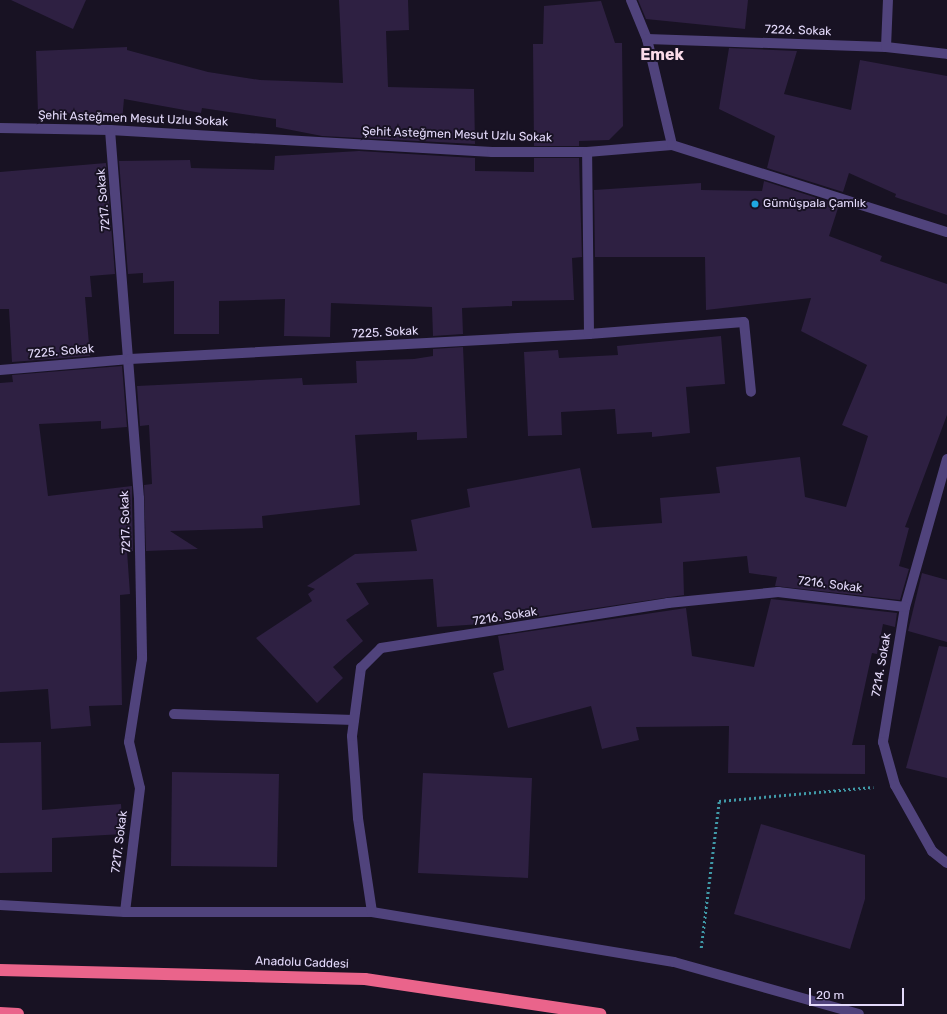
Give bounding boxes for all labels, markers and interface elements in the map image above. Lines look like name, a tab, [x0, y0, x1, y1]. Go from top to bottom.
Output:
street label: 7226. Sokak	[764, 23, 832, 39]
district label: Emek	[640, 45, 684, 65]
street label: Şehit Asteğmen Mesut Uzlu Sokak	[38, 108, 228, 130]
street label: Şehit Asteğmen Mesut Uzlu Sokak	[362, 124, 552, 146]
street label: 7217. Sokak	[94, 168, 114, 232]
place label: Gümüşpala Çamlık	[763, 197, 866, 211]
marker: Gümüşpala Çamlık	[750, 199, 760, 209]
street label: 7225. Sokak	[351, 324, 419, 342]
street label: 7225. Sokak	[27, 342, 95, 362]
street label: 7217. Sokak	[118, 490, 134, 554]
street label: 7216. Sokak	[797, 574, 863, 596]
street label: 7216. Sokak	[472, 605, 538, 629]
street label: 7214. Sokak	[869, 632, 895, 698]
street label: 7217. Sokak	[109, 810, 131, 874]
street label: Anadolu Caddesi	[255, 954, 349, 972]
scale bar	[811, 980, 906, 1006]
text: 20 m	[816, 988, 844, 1002]

